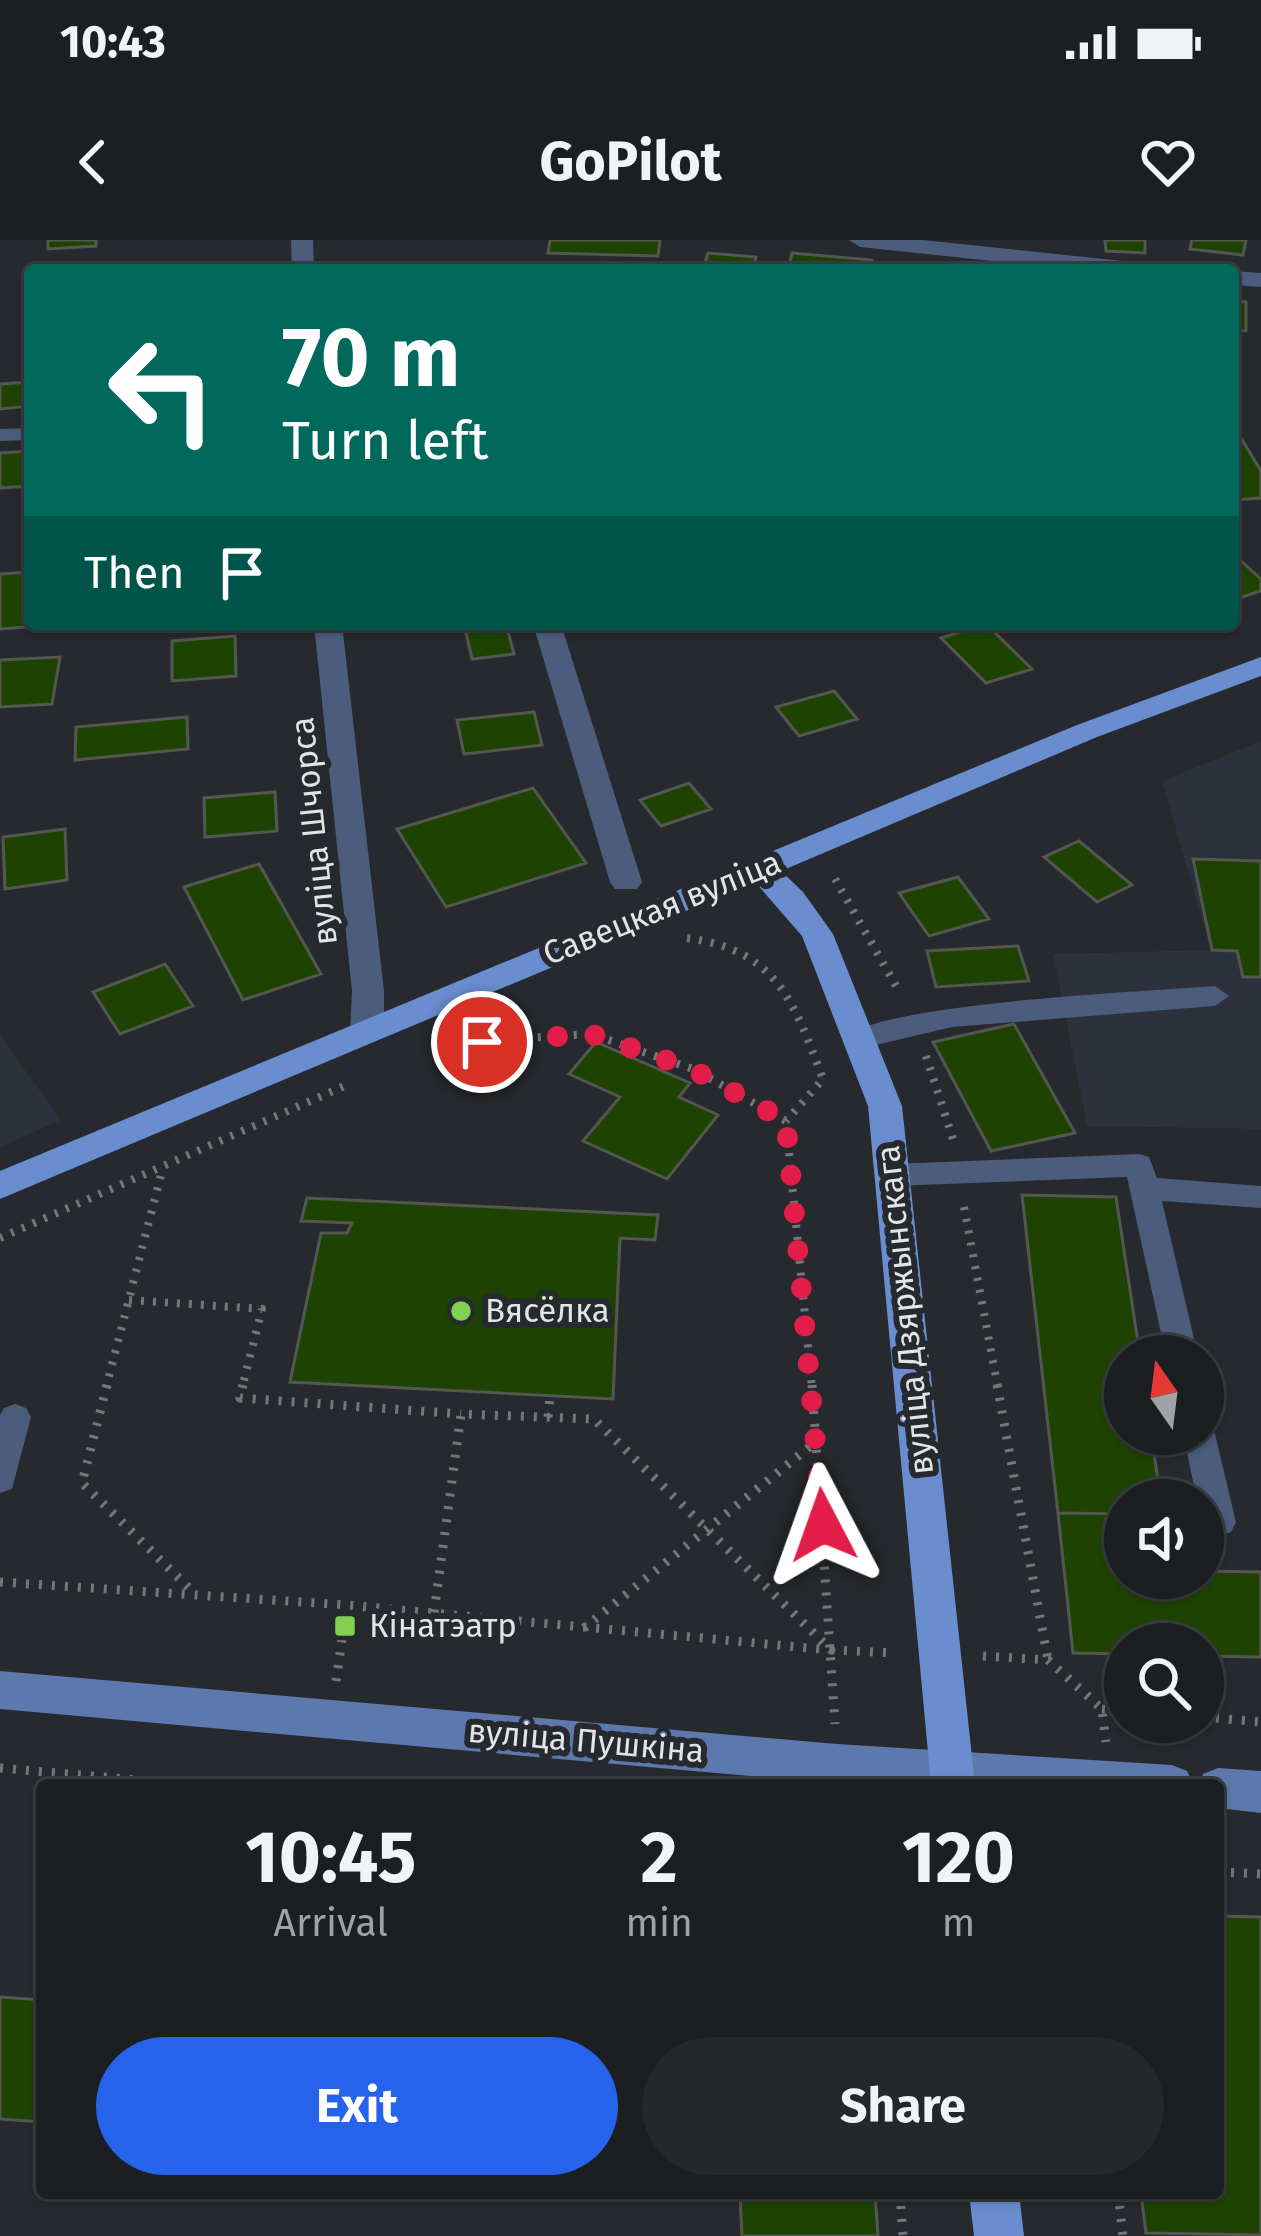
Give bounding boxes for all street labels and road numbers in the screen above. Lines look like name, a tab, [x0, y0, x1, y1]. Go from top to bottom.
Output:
street label: вуліца Шчорса	[282, 715, 346, 947]
street label: Савецкая вуліца	[537, 842, 787, 974]
street label: вуліца Дзяржынскага	[868, 1143, 942, 1477]
street label: вуліца Пушкіна	[466, 1711, 706, 1771]

